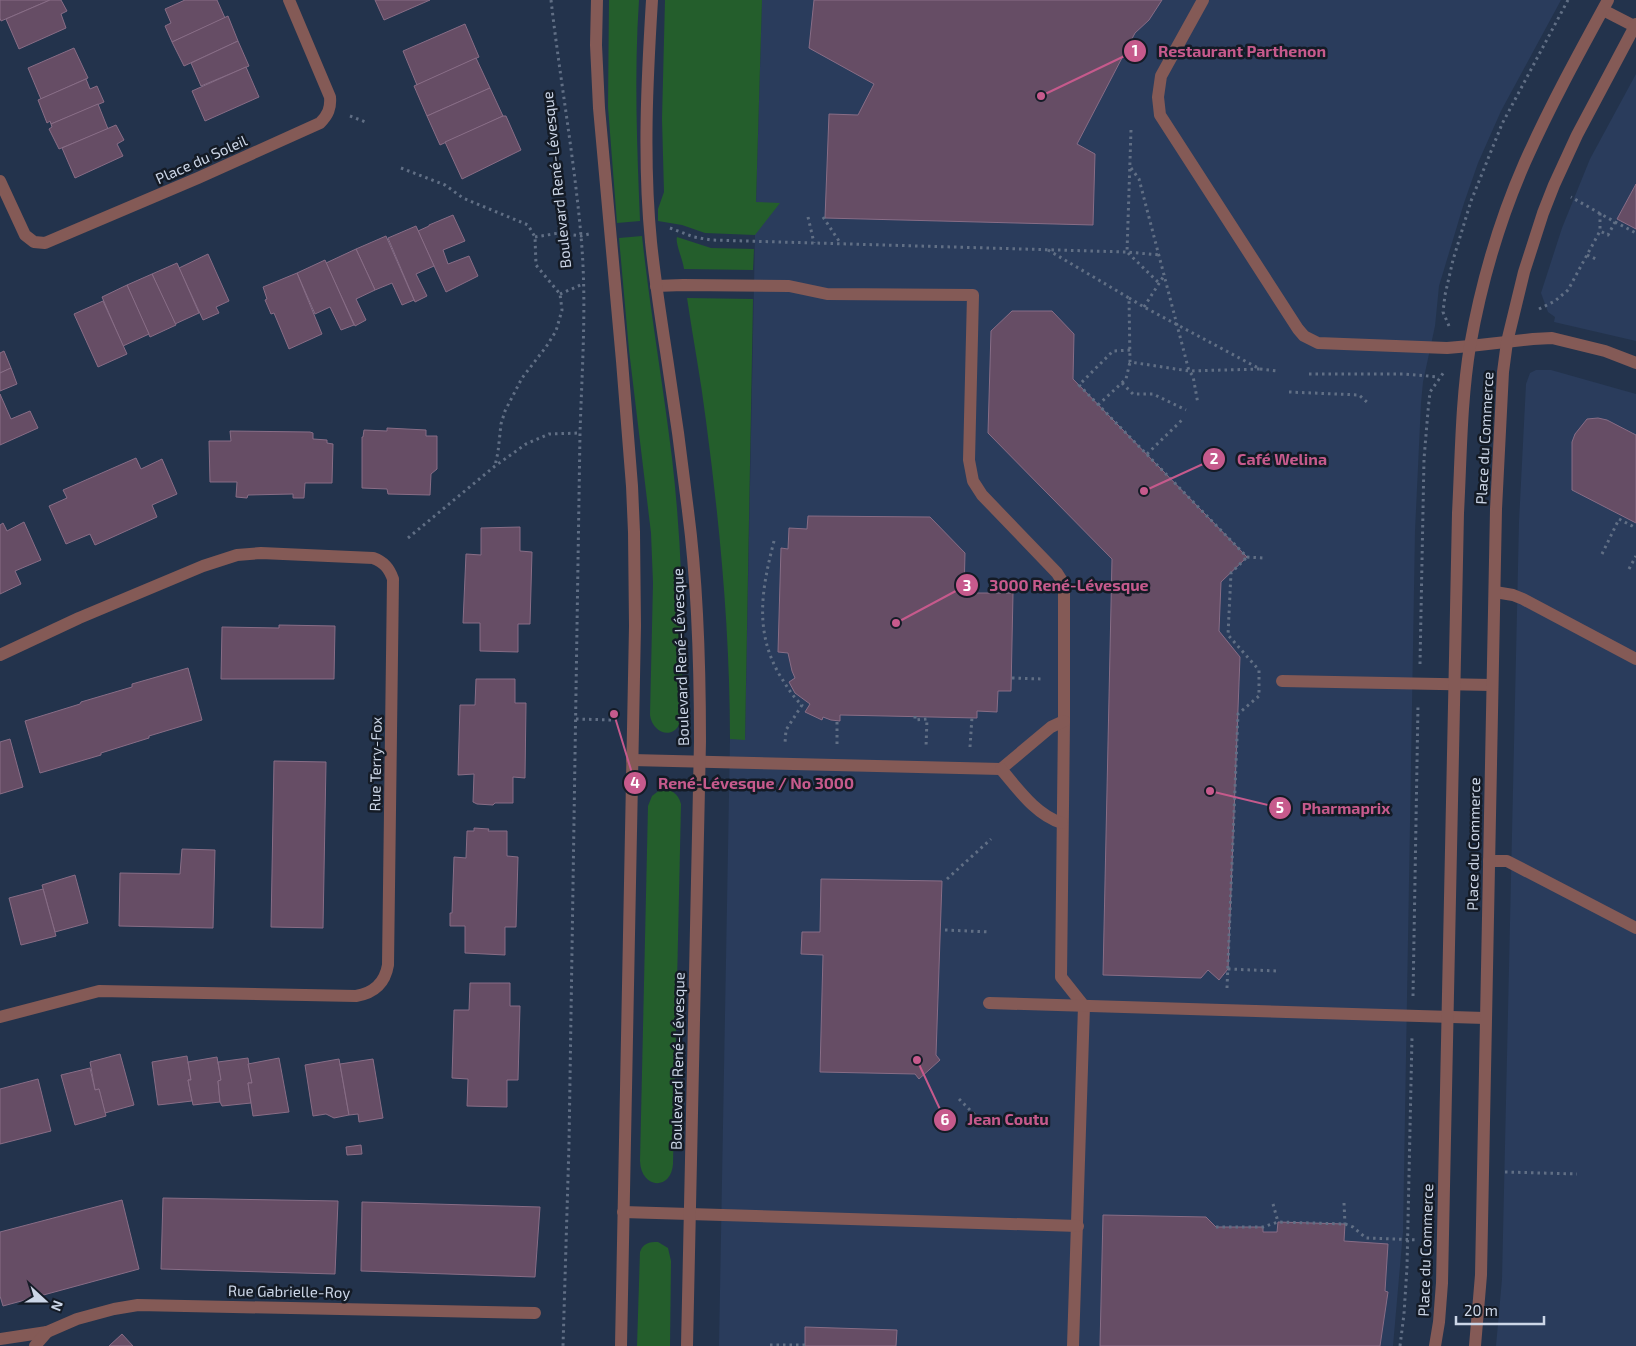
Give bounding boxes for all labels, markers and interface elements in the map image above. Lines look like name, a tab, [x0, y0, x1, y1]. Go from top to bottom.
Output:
callout: Restaurant Parthenon	[1123, 36, 1336, 67]
text: 1	[1132, 41, 1138, 59]
text: Restaurant Parthenon	[1158, 41, 1326, 60]
street label: Boulevard René-Lévesque	[538, 91, 574, 269]
street label: Place du Soleil	[152, 131, 250, 187]
street label: Place du Commerce	[1472, 371, 1496, 505]
callout: Café Welina	[1201, 443, 1337, 474]
text: 2	[1210, 449, 1219, 467]
text: Café Welina	[1237, 449, 1327, 468]
street label: Boulevard René-Lévesque	[668, 568, 692, 746]
callout: 3000 René-Lévesque	[955, 570, 1159, 601]
text: 3000 René-Lévesque	[989, 575, 1149, 594]
text: 3	[963, 576, 971, 594]
street label: Rue Terry-Fox	[365, 716, 385, 812]
callout: René-Lévesque / No 3000	[623, 768, 864, 799]
text: 4	[630, 773, 640, 791]
text: René-Lévesque / No 3000	[658, 773, 854, 792]
street label: Place du Commerce	[1463, 777, 1483, 911]
callout: Pharmaprix	[1267, 793, 1401, 824]
text: 5	[1276, 798, 1284, 816]
text: Pharmaprix	[1302, 798, 1390, 817]
street label: Boulevard René-Lévesque	[666, 972, 688, 1150]
callout: Jean Coutu	[932, 1104, 1059, 1135]
text: Jean Coutu	[967, 1109, 1049, 1128]
text: 6	[941, 1110, 950, 1128]
street label: Place du Commerce	[1414, 1183, 1436, 1317]
north arrow	[20, 1276, 70, 1326]
street label: Rue Gabrielle-Roy	[228, 1281, 350, 1301]
scale bar	[1456, 1294, 1544, 1326]
text: N	[48, 1298, 67, 1314]
text: 20 m	[1464, 1301, 1498, 1319]

